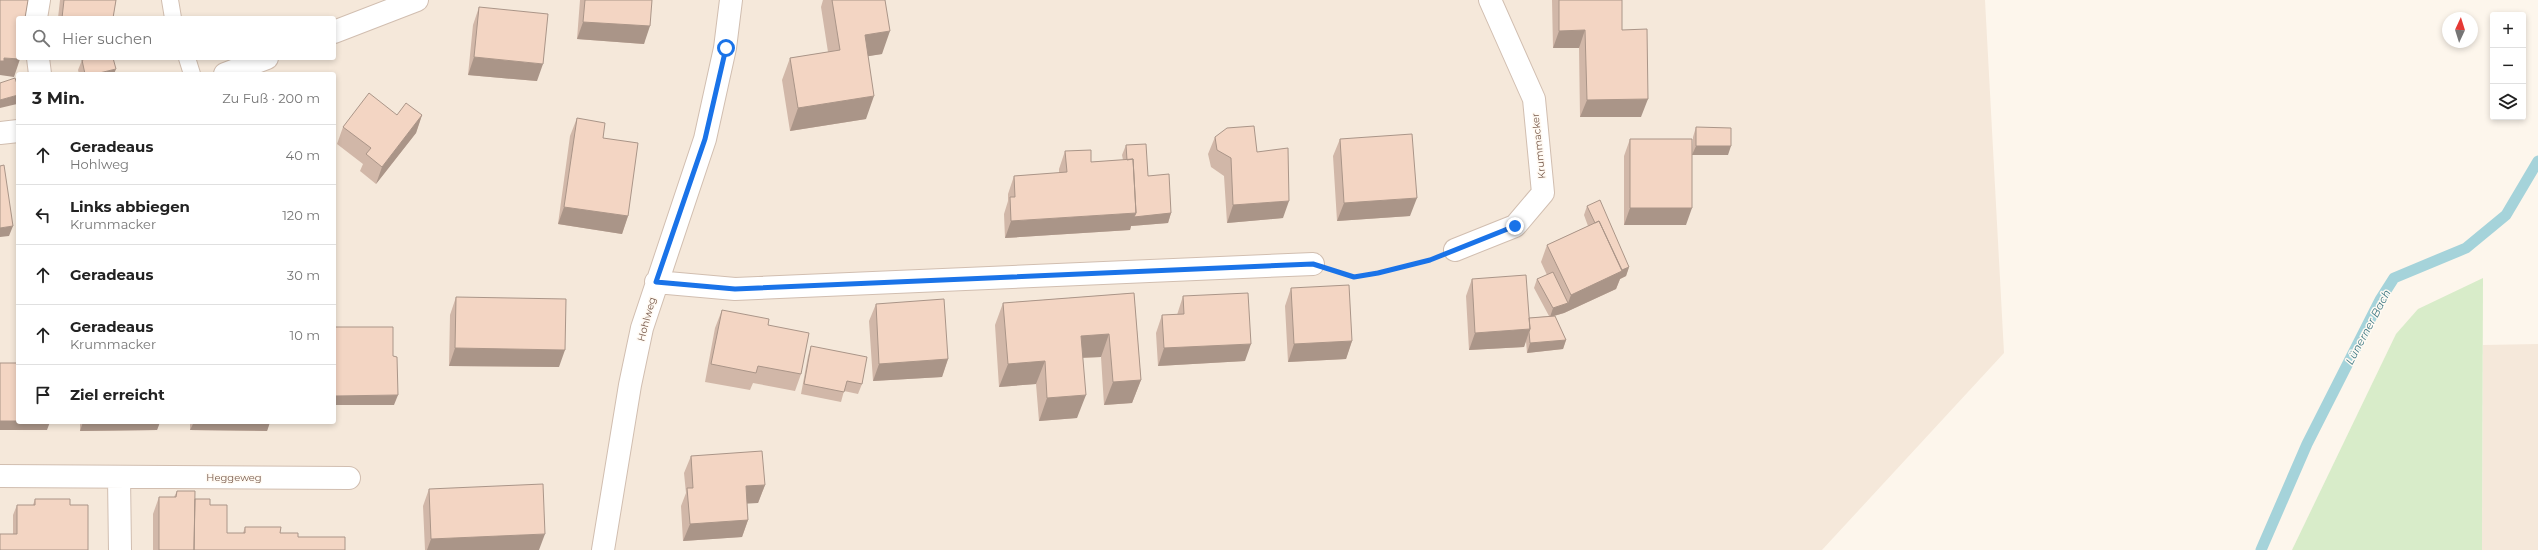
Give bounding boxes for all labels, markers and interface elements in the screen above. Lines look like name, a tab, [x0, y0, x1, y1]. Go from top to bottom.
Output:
north arrow	[2442, 12, 2478, 48]
map controls	[2490, 12, 2526, 120]
button: +	[2490, 12, 2526, 48]
search box	[16, 16, 336, 60]
icon: search	[30, 27, 52, 49]
text: Hier suchen	[62, 29, 152, 48]
route start	[717, 39, 735, 57]
button: −	[2490, 48, 2526, 84]
button: layers	[2490, 84, 2526, 120]
text: 3 Min.	[32, 88, 84, 108]
text: Zu Fuß · 200 m	[222, 90, 320, 106]
street label: Krummacker	[1529, 112, 1548, 180]
text: Geradeaus	[70, 137, 153, 156]
icon: ahead	[32, 144, 54, 166]
text: 40 m	[286, 147, 320, 163]
text: Hohlweg	[70, 156, 129, 172]
text: Links abbiegen	[70, 197, 190, 216]
icon: left	[32, 204, 54, 226]
text: 120 m	[282, 207, 320, 223]
text: Krummacker	[70, 216, 156, 232]
route end	[1506, 217, 1524, 235]
icon: ahead	[32, 264, 54, 286]
text: Geradeaus	[70, 265, 153, 284]
text: 30 m	[287, 267, 320, 283]
water label: Lünerner Bach	[2342, 287, 2394, 367]
street label: Hohlweg	[634, 296, 659, 343]
text: Geradeaus	[70, 317, 153, 336]
icon: ahead	[32, 324, 54, 346]
text: 10 m	[290, 327, 320, 343]
text: Krummacker	[70, 336, 156, 352]
icon: arrive	[32, 384, 54, 406]
text: Ziel erreicht	[70, 385, 165, 404]
street label: Heggeweg	[206, 471, 262, 484]

